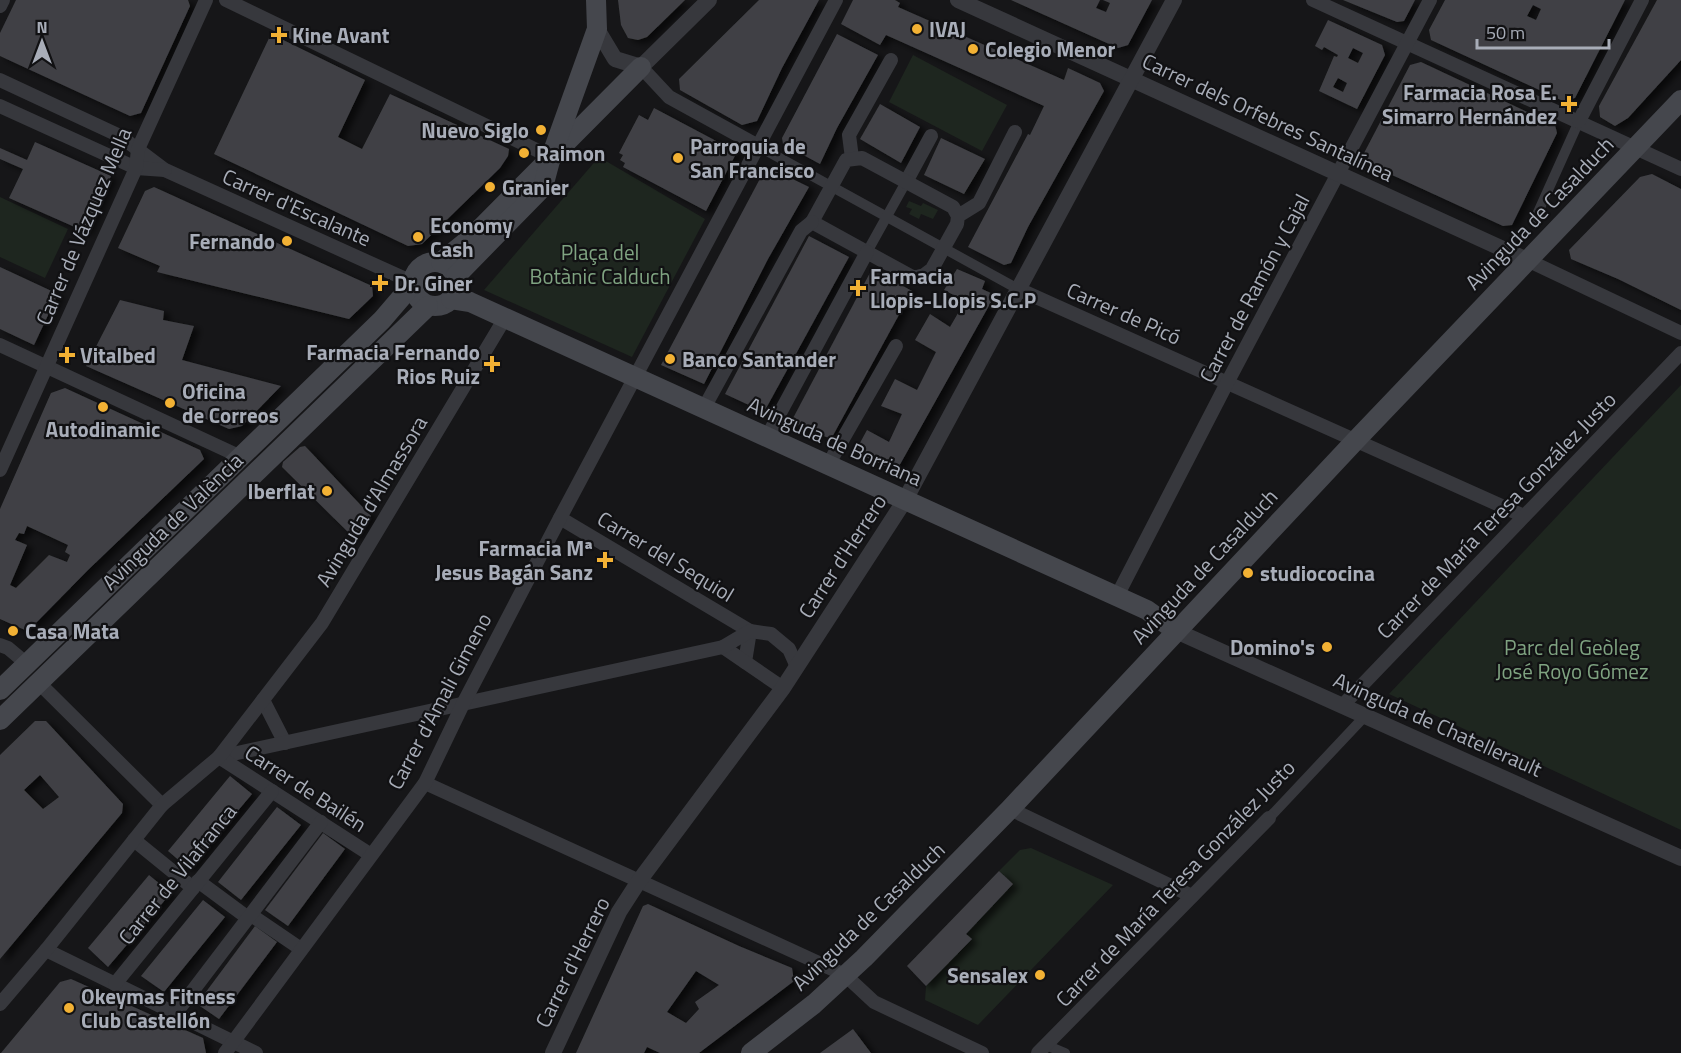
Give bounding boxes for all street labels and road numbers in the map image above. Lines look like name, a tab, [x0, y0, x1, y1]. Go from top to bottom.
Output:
street label: Carrer dels Orfebres Santalínea	[1137, 45, 1399, 190]
street label: Carrer de Vázquez Mella	[27, 122, 139, 330]
street label: Avinguda de Casalduch	[1457, 129, 1621, 297]
street label: Carrer d'Escalante	[217, 160, 377, 254]
street label: Carrer de Ramón y Cajal	[1191, 188, 1317, 388]
street label: Carrer de Picó	[1062, 274, 1186, 352]
street label: Carrer de María Teresa González Justo	[1369, 384, 1623, 646]
street label: Avinguda de Borriana	[743, 388, 928, 494]
street label: Avinguda d'Almassora	[307, 409, 435, 593]
street label: Avinguda de València	[94, 445, 250, 597]
street label: Avinguda de Casalduch	[1123, 481, 1285, 651]
street label: Carrer d'Herrero	[790, 488, 894, 624]
street label: Carrer del Sequiol	[591, 502, 741, 610]
street label: Carrer d'Amali Gimeno	[379, 607, 499, 795]
street label: Avinguda de Chatellerault	[1329, 664, 1548, 785]
street label: Carrer de Bailén	[239, 736, 373, 840]
street label: Carrer de María Teresa González Justo	[1048, 752, 1302, 1014]
street label: Carrer de Vilafranca	[110, 796, 244, 951]
street label: Avinguda de Casalduch	[784, 834, 952, 998]
street label: Carrer d'Herrero	[526, 891, 618, 1033]

